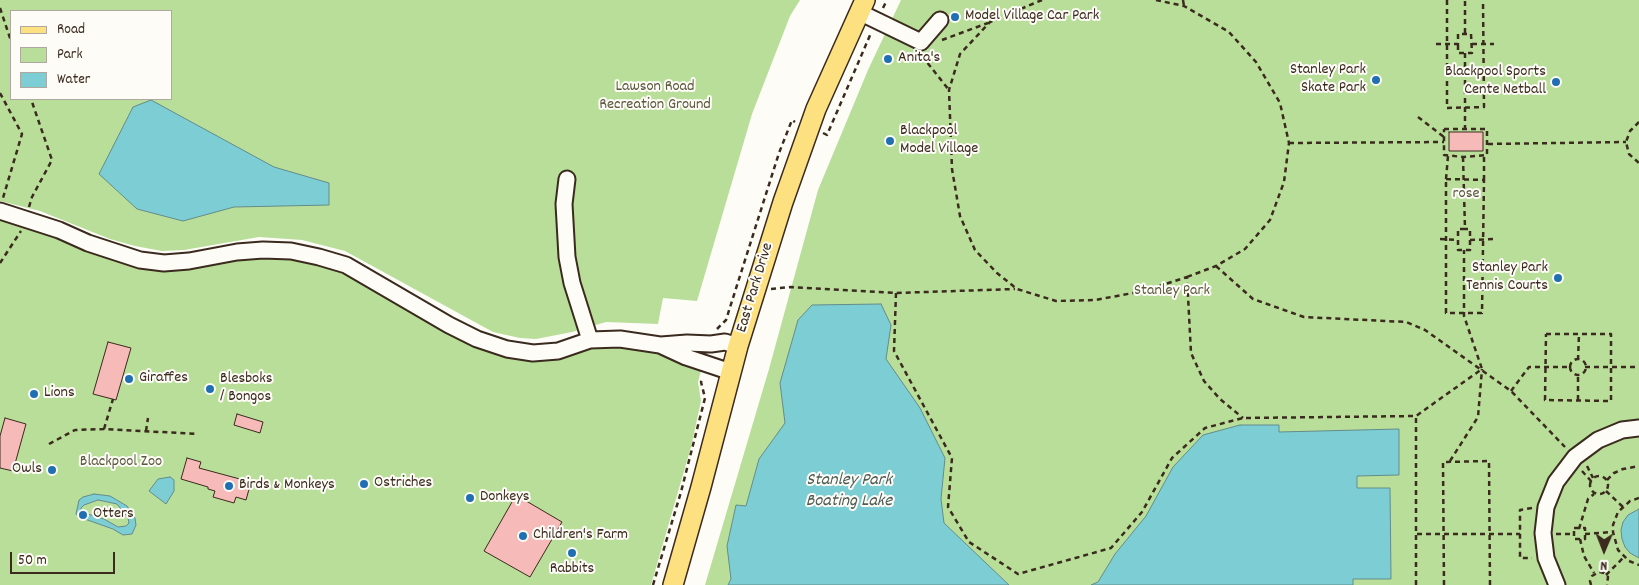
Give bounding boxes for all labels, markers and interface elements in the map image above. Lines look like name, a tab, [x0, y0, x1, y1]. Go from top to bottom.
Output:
place label: Model Village Car Park	[965, 7, 1099, 27]
legend	[10, 10, 172, 100]
marker: Model Village Car Park	[949, 11, 961, 23]
text: Road	[57, 19, 85, 41]
text: Park	[57, 44, 83, 66]
place label: Anita's	[898, 49, 940, 69]
marker: Anita's	[882, 53, 894, 65]
place label: Stanley Park Skate Park	[1290, 61, 1366, 99]
place label: Blackpool Sports Cente Netball	[1445, 63, 1546, 101]
text: Water	[57, 69, 90, 91]
marker: Stanley Park Skate Park	[1370, 74, 1382, 86]
marker: Blackpool Sports Cente Netball	[1550, 76, 1562, 88]
park label: Lawson Road Recreation Ground	[599, 78, 711, 116]
place label: Blackpool Model Village	[900, 122, 978, 160]
marker: Blackpool Model Village	[884, 135, 896, 147]
park label: rose	[1453, 185, 1479, 205]
street label: East Park Drive	[733, 241, 779, 335]
place label: Stanley Park Tennis Courts	[1466, 259, 1548, 297]
marker: Stanley Park Tennis Courts	[1552, 272, 1564, 284]
park label: Stanley Park	[1134, 282, 1210, 302]
place label: Giraffes	[139, 369, 188, 389]
place label: Blesboks / Bongos	[220, 370, 273, 408]
marker: Giraffes	[123, 373, 135, 385]
marker: Blesboks / Bongos	[204, 383, 216, 395]
place label: Lions	[44, 384, 75, 404]
marker: Lions	[28, 388, 40, 400]
park label: Blackpool Zoo	[80, 453, 162, 473]
place label: Owls	[12, 460, 42, 480]
marker: Owls	[46, 464, 58, 476]
water label: Stanley Park Boating Lake	[806, 471, 892, 514]
place label: Ostriches	[374, 474, 432, 494]
place label: Birds & Monkeys	[239, 476, 335, 496]
marker: Ostriches	[358, 478, 370, 490]
marker: Birds & Monkeys	[223, 480, 235, 492]
place label: Donkeys	[480, 488, 530, 508]
marker: Donkeys	[464, 492, 476, 504]
place label: Otters	[93, 505, 134, 525]
marker: Otters	[77, 509, 89, 521]
north arrow	[1579, 525, 1629, 575]
place label: Children's Farm	[533, 526, 628, 546]
marker: Children's Farm	[517, 530, 529, 542]
scale bar	[12, 542, 118, 574]
marker: Rabbits	[566, 547, 578, 559]
text: 50 m	[18, 550, 47, 572]
text: N	[1600, 555, 1607, 575]
place label: Rabbits	[550, 560, 594, 580]

